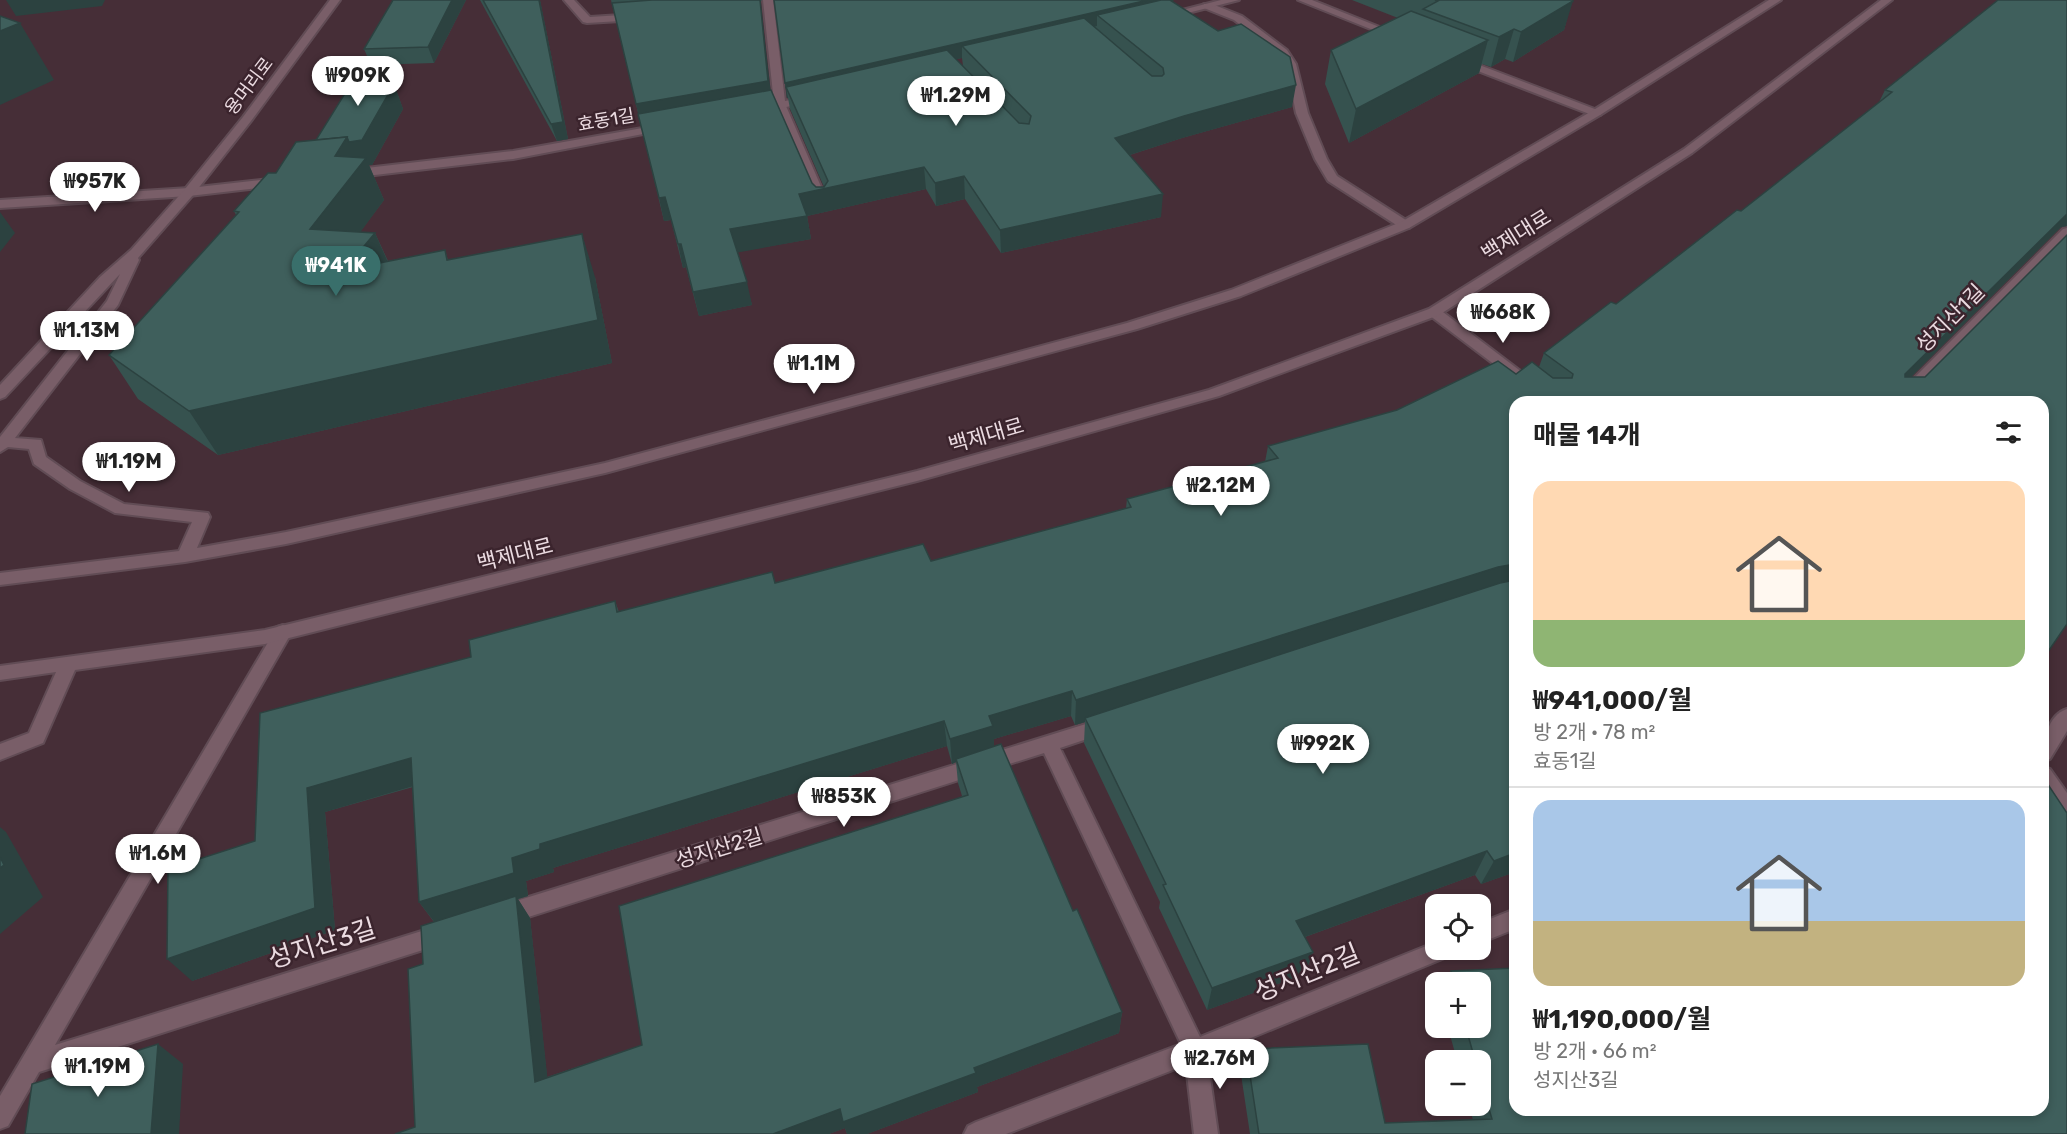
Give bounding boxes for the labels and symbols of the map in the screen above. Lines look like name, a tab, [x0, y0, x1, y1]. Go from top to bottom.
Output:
street label: 용머리로	[220, 53, 278, 119]
pin: ₩909K	[316, 56, 400, 107]
pin: ₩1.29M	[907, 76, 1005, 127]
street label: 효동1길	[576, 104, 636, 136]
pin: ₩957K	[53, 162, 137, 213]
street label: 백제대로	[1477, 204, 1555, 266]
pin: ₩941K	[294, 246, 378, 297]
street label: 성지산1길	[1911, 279, 1989, 357]
pin: ₩668K	[1461, 293, 1545, 344]
pin: ₩1.13M	[38, 311, 136, 362]
pin: ₩1.1M	[772, 344, 856, 395]
street label: 백제대로	[945, 412, 1027, 458]
pin: ₩1.19M	[80, 442, 178, 493]
pin: ₩2.12M	[1172, 466, 1270, 517]
street label: 백제대로	[474, 533, 556, 575]
pin: ₩992K	[1281, 724, 1365, 775]
pin: ₩853K	[802, 777, 886, 828]
street label: 성지산2길	[672, 823, 766, 873]
pin: ₩1.6M	[116, 834, 200, 885]
street label: 성지산3길	[264, 913, 380, 975]
street label: 성지산2길	[1250, 938, 1364, 1008]
pin: ₩2.76M	[1171, 1039, 1269, 1090]
pin: ₩1.19M	[49, 1047, 147, 1098]

